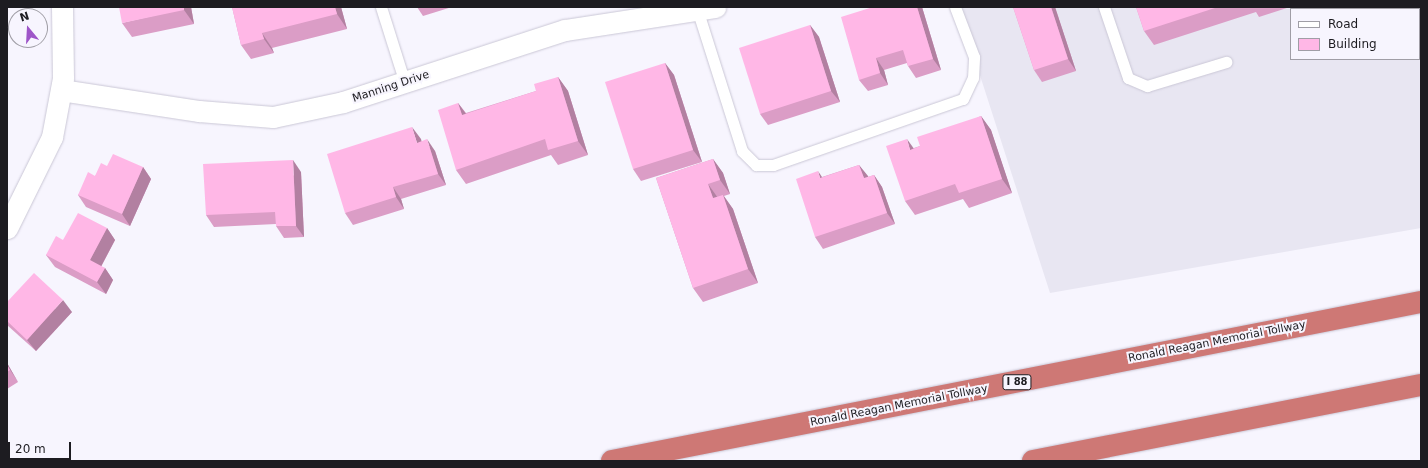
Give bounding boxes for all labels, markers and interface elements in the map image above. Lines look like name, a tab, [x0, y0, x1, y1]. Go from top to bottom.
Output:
north arrow	[8, 8, 48, 48]
legend	[1290, 8, 1420, 60]
text: N	[18, 9, 31, 25]
text: Road	[1328, 17, 1358, 31]
text: Building	[1328, 37, 1377, 51]
street label: Manning Drive	[351, 68, 431, 106]
street label: Ronald Reagan Memorial Tollway	[1127, 318, 1307, 366]
road number: I 88	[1002, 374, 1032, 390]
street label: Ronald Reagan Memorial Tollway	[809, 382, 989, 430]
scale bar	[10, 434, 73, 460]
text: 20 m	[15, 442, 46, 456]

